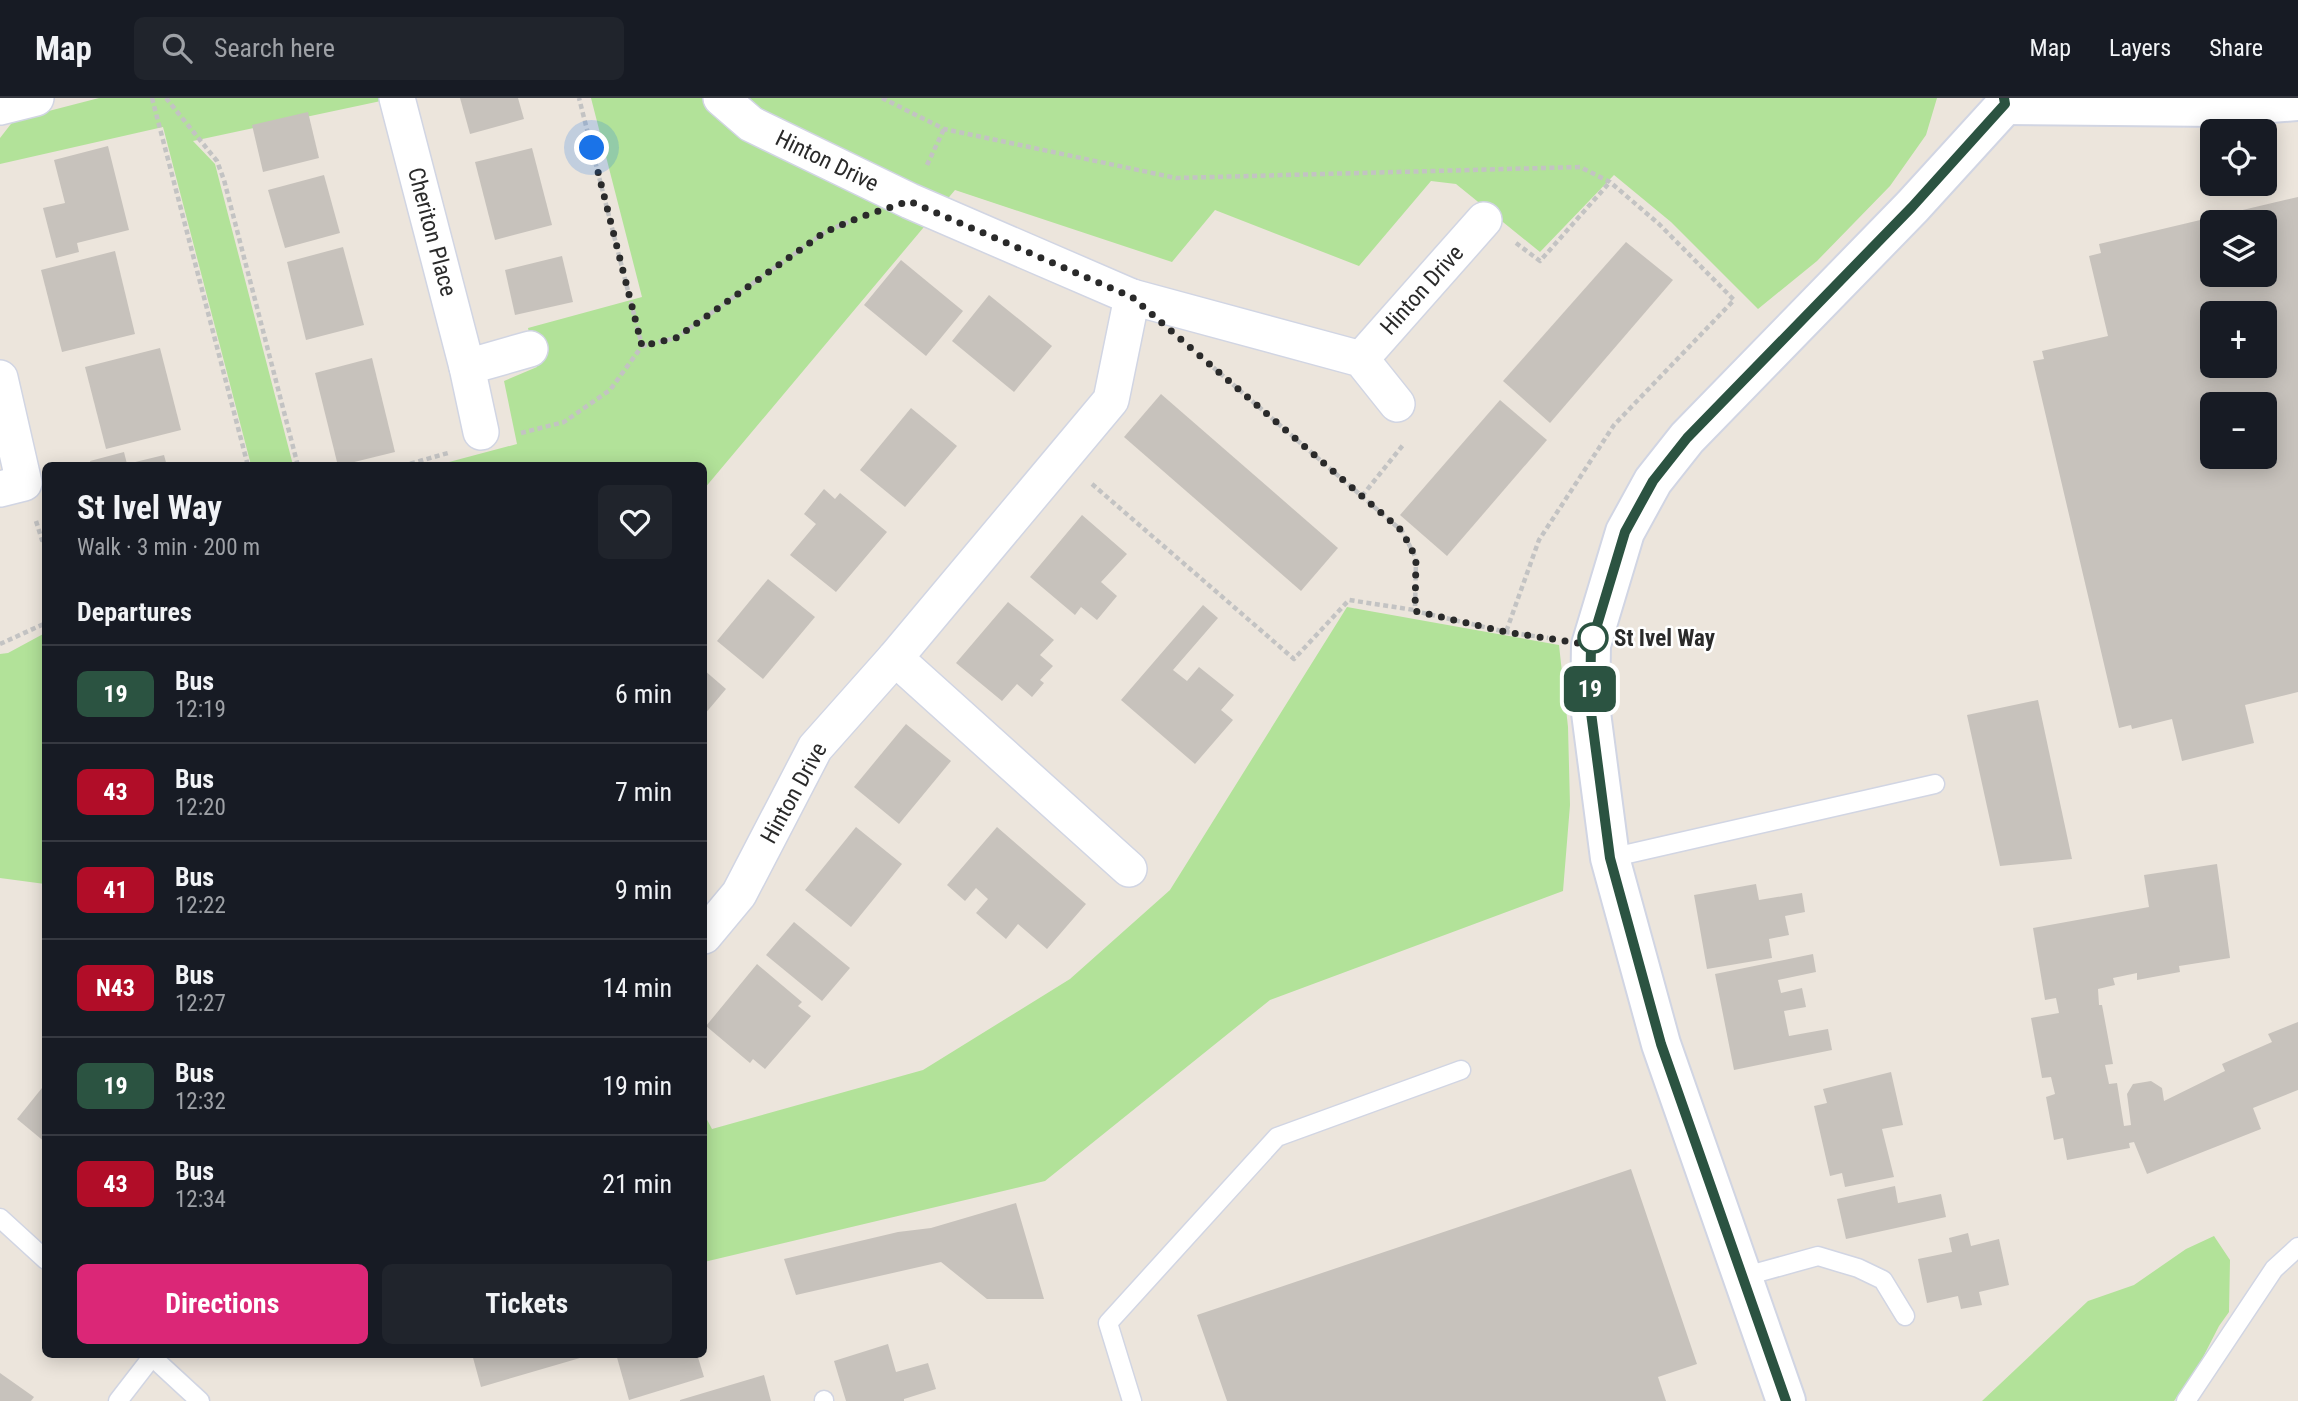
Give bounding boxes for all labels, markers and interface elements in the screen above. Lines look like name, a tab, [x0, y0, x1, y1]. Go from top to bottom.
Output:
search box	[134, 17, 624, 80]
text: Map	[35, 29, 92, 68]
icon: search	[158, 29, 196, 67]
text: Search here	[214, 33, 335, 63]
text: Map	[2030, 34, 2071, 62]
text: Layers	[2109, 34, 2171, 62]
text: Share	[2209, 34, 2263, 62]
map controls	[2200, 119, 2277, 469]
button: locate	[2200, 119, 2277, 196]
street label: Hinton Drive	[771, 125, 883, 197]
your location	[574, 130, 609, 165]
street label: Cheriton Place	[402, 165, 462, 299]
button: layers	[2200, 210, 2277, 287]
street label: Hinton Drive	[1375, 240, 1469, 340]
button: +	[2200, 301, 2277, 378]
button: −	[2200, 392, 2277, 469]
button: heart	[598, 485, 672, 559]
text: St Ivel Way	[77, 488, 222, 527]
text: Walk · 3 min · 200 m	[77, 534, 260, 561]
text: Departures	[77, 597, 192, 627]
marker: St Ivel Way	[1578, 623, 1608, 653]
place label: St Ivel Way	[1614, 625, 1716, 652]
text: Bus	[175, 666, 214, 696]
line badge: 19	[1558, 666, 1622, 712]
text: 19	[1578, 675, 1602, 703]
text: 6 min	[615, 679, 672, 709]
text: 19	[103, 680, 128, 708]
text: 12:19	[175, 696, 226, 723]
street label: Hinton Drive	[755, 738, 833, 848]
text: Bus	[175, 764, 214, 794]
text: 7 min	[615, 777, 672, 807]
text: 43	[103, 778, 128, 806]
text: 12:20	[175, 794, 226, 821]
text: Bus	[175, 862, 214, 892]
text: 9 min	[615, 875, 672, 905]
text: 41	[103, 876, 128, 904]
text: 12:22	[175, 892, 226, 919]
text: Bus	[175, 960, 214, 990]
text: 14 min	[602, 973, 672, 1003]
text: N43	[96, 974, 135, 1002]
text: 12:27	[175, 990, 226, 1017]
text: Bus	[175, 1058, 214, 1088]
text: 19 min	[602, 1071, 672, 1101]
text: 19	[103, 1072, 128, 1100]
text: 12:32	[175, 1088, 226, 1115]
text: Bus	[175, 1156, 214, 1186]
text: 21 min	[602, 1169, 672, 1199]
text: 43	[103, 1170, 128, 1198]
text: 12:34	[175, 1186, 226, 1213]
button: Directions	[77, 1264, 368, 1344]
button: Tickets	[382, 1264, 672, 1344]

